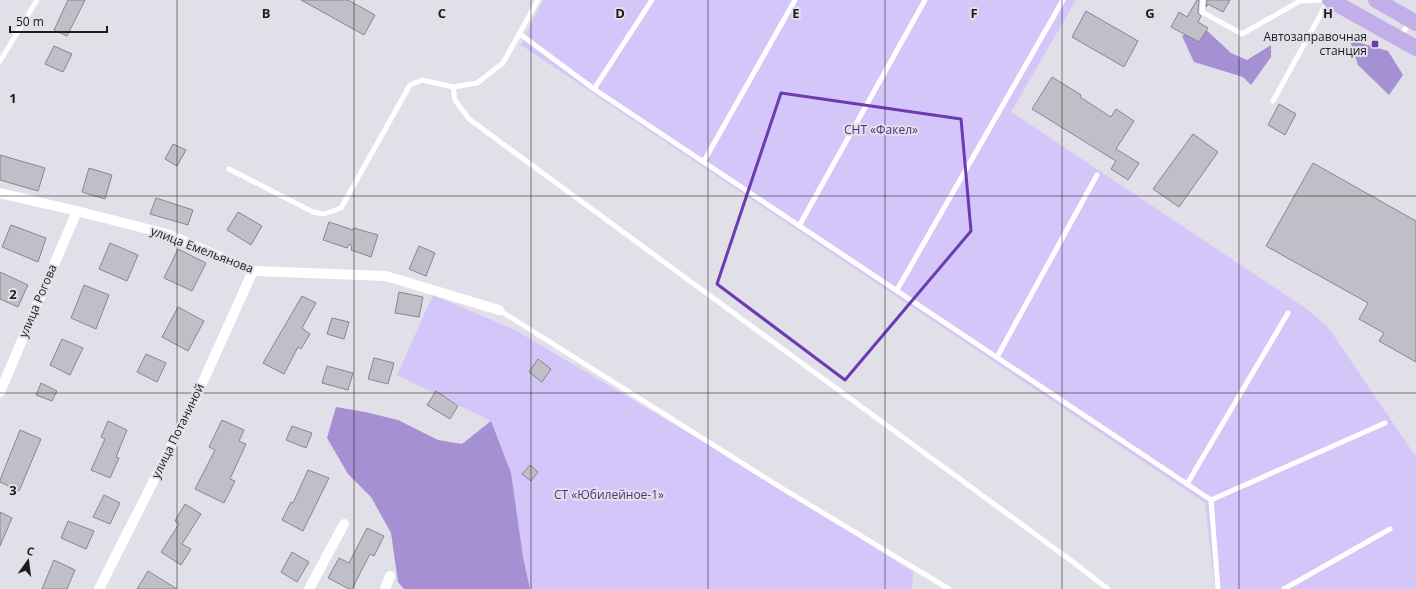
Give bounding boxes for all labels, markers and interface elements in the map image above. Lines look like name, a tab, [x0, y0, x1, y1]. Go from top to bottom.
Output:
text: B	[262, 4, 271, 22]
text: C	[438, 4, 446, 22]
text: D	[615, 4, 625, 22]
text: E	[792, 4, 800, 22]
text: F	[970, 4, 978, 22]
text: G	[1145, 4, 1155, 22]
text: H	[1323, 4, 1333, 22]
scale bar	[10, 8, 107, 34]
text: 50 m	[16, 13, 44, 30]
place label: Автозаправочная станция	[1263, 28, 1367, 59]
marker: Автозаправочная станция	[1370, 39, 1380, 49]
text: 1	[9, 89, 17, 107]
park label: СНТ «Факел»	[844, 121, 918, 138]
street label: улица Емельянова	[148, 222, 256, 277]
street label: улица Рогова	[14, 261, 61, 340]
text: 2	[9, 285, 17, 303]
street label: улица Потаниной	[147, 380, 208, 481]
text: 3	[9, 481, 17, 499]
park label: СТ «Юбилейное-1»	[554, 486, 664, 503]
north arrow	[8, 541, 48, 581]
text: С	[25, 543, 36, 559]

